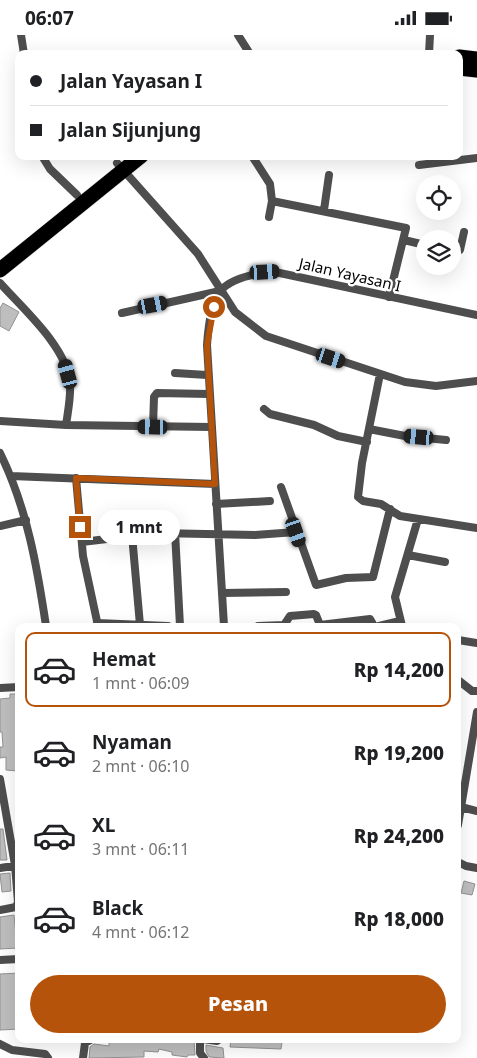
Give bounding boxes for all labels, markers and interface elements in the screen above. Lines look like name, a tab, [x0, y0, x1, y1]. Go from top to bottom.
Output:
text: 06:07	[25, 5, 74, 31]
text: Jalan Yayasan I	[60, 68, 202, 94]
text: Jalan Sijunjung	[60, 117, 201, 143]
map controls	[416, 175, 461, 275]
button: locate	[416, 175, 461, 220]
button: layers	[416, 230, 461, 275]
street label: Jalan Yayasan I	[295, 252, 403, 295]
car	[249, 264, 280, 280]
car	[136, 295, 169, 315]
route start	[203, 296, 225, 318]
car	[314, 346, 347, 370]
car	[56, 358, 79, 390]
car	[137, 419, 168, 435]
car	[403, 428, 434, 446]
callout: 1 mnt	[98, 509, 180, 545]
car	[284, 515, 307, 549]
route end	[69, 516, 91, 538]
text: 1 mnt	[116, 516, 162, 538]
text: Hemat	[92, 646, 156, 672]
icon: car	[32, 647, 77, 692]
text: Rp 14,200	[354, 657, 444, 683]
text: 1 mnt · 06:09	[92, 672, 189, 694]
text: Nyaman	[92, 729, 172, 755]
icon: car	[32, 730, 77, 775]
text: Rp 19,200	[354, 740, 444, 766]
text: 2 mnt · 06:10	[92, 755, 189, 777]
text: XL	[92, 812, 115, 838]
icon: car	[32, 813, 77, 858]
text: Rp 24,200	[354, 823, 444, 849]
text: 3 mnt · 06:11	[92, 838, 189, 860]
text: Black	[92, 895, 143, 921]
icon: car	[32, 896, 77, 941]
text: Rp 18,000	[354, 906, 444, 932]
text: 4 mnt · 06:12	[92, 921, 189, 943]
button: Pesan	[30, 975, 446, 1033]

